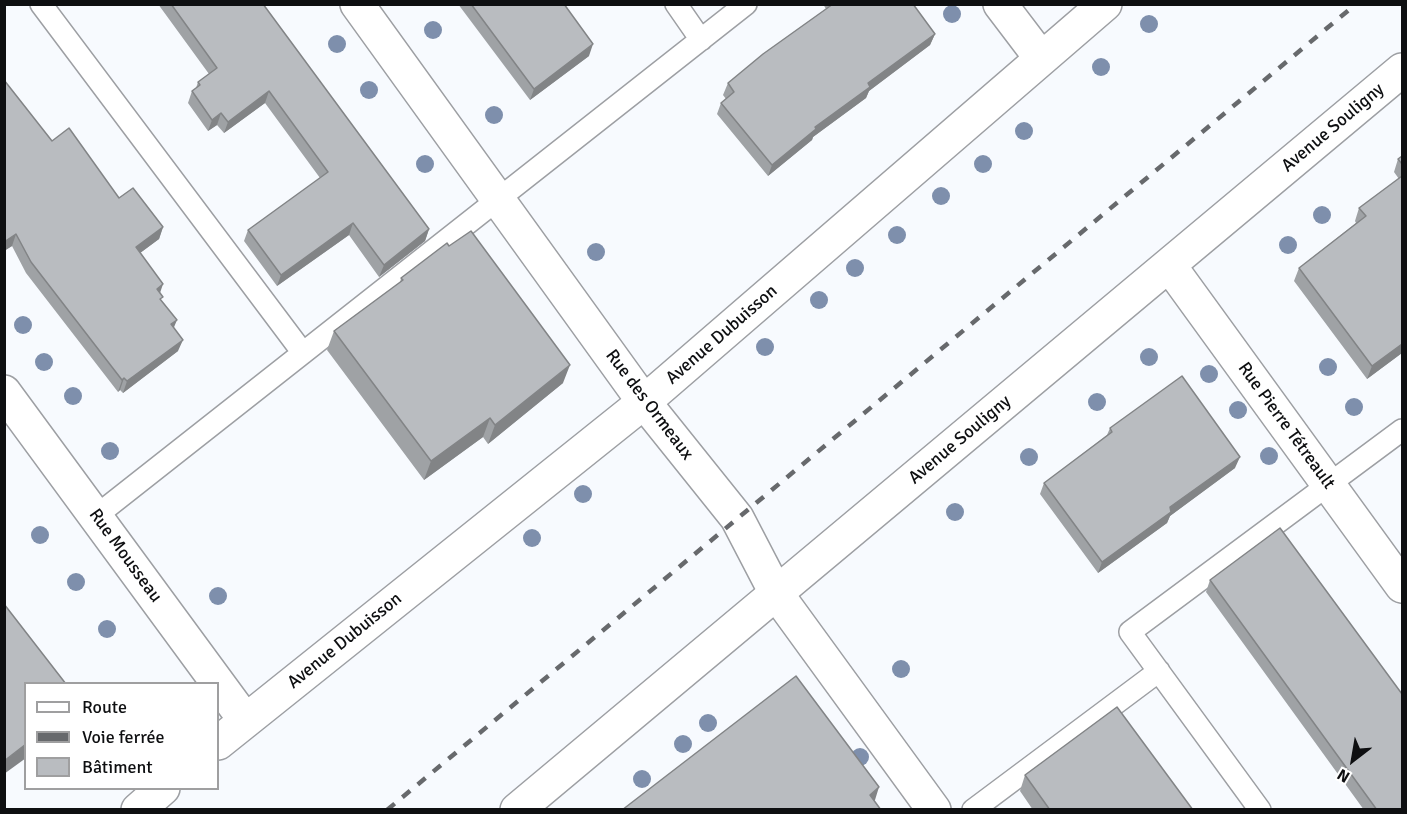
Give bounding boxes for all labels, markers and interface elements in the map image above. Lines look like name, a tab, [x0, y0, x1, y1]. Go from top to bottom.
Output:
street label: Avenue Souligny	[1277, 79, 1389, 177]
street label: Avenue Dubuisson	[662, 281, 782, 389]
street label: Rue des Ormeaux	[600, 346, 698, 464]
street label: Rue Pierre Tétreault	[1233, 358, 1339, 494]
street label: Avenue Souligny	[904, 391, 1016, 489]
street label: Rue Mousseau	[84, 505, 166, 607]
street label: Avenue Dubuisson	[283, 588, 407, 694]
legend	[24, 682, 219, 790]
text: Route	[82, 696, 127, 718]
text: Voie ferrée	[82, 726, 164, 748]
north arrow	[1323, 730, 1383, 790]
text: Bâtiment	[82, 756, 153, 778]
text: N	[1334, 764, 1354, 787]

